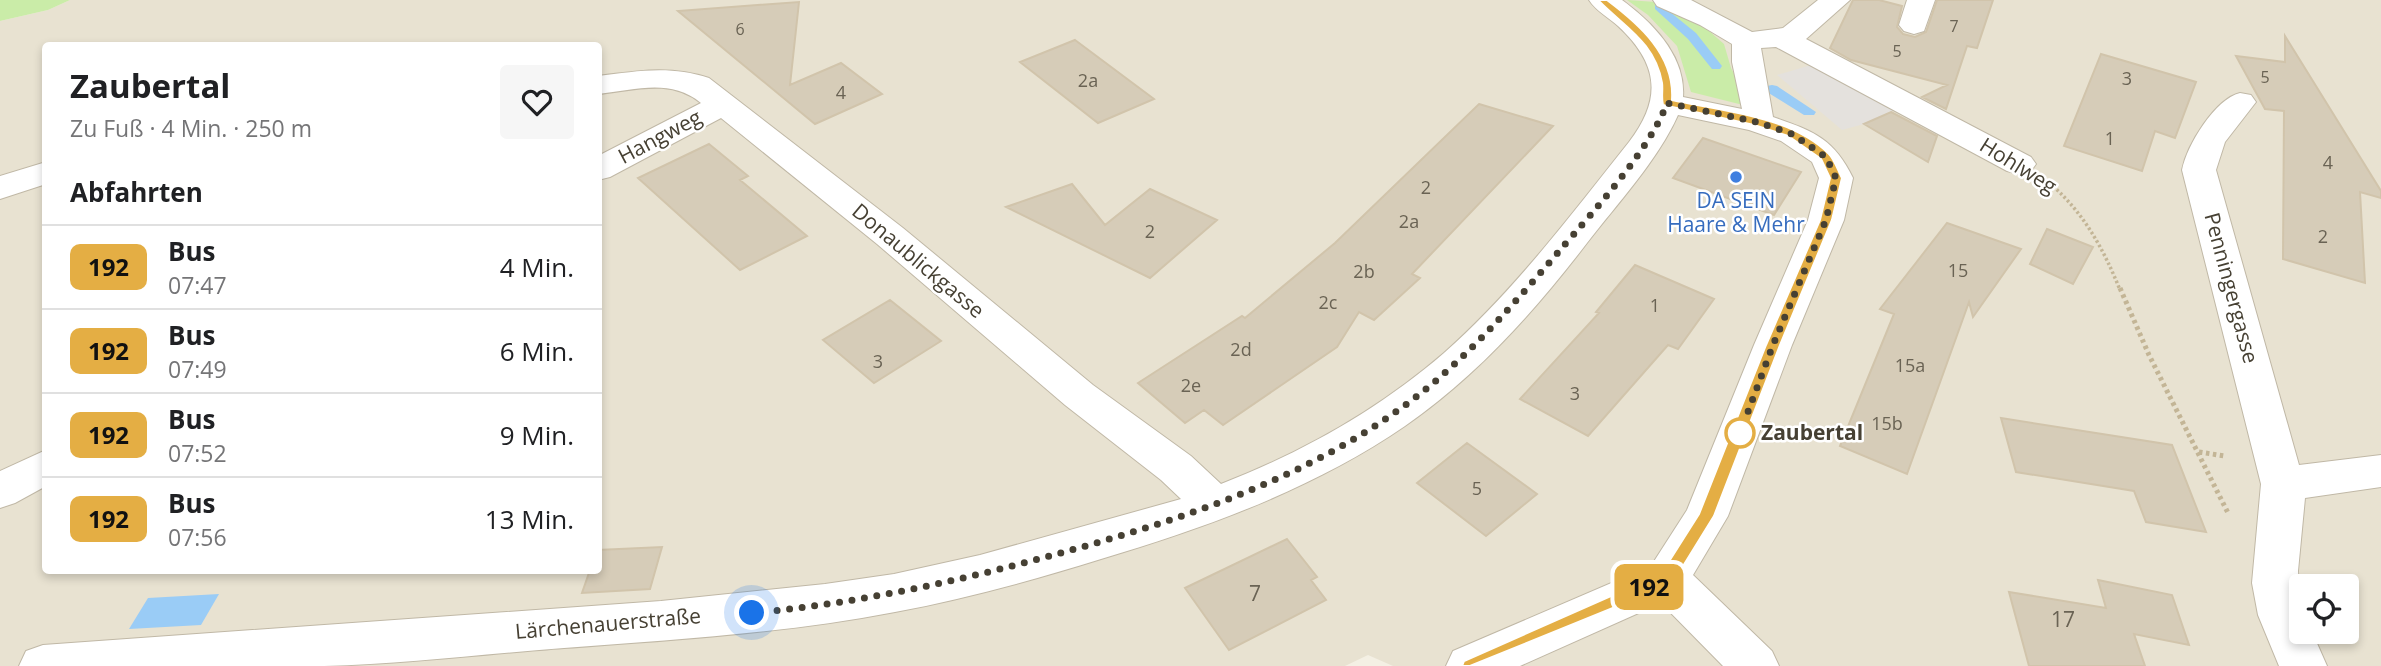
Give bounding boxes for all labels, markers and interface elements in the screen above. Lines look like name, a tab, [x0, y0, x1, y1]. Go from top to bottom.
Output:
house number: 7	[1949, 15, 1959, 37]
house number: 6	[735, 18, 745, 40]
house number: 5	[1892, 40, 1902, 62]
text: Zaubertal	[70, 63, 230, 108]
button: heart	[500, 65, 574, 139]
house number: 3	[2122, 66, 2132, 90]
house number: 5	[2260, 66, 2270, 88]
house number: 2a	[1078, 68, 1098, 92]
house number: 4	[836, 80, 846, 104]
street label: Hangweg	[613, 102, 706, 170]
text: Zu Fuß · 4 Min. · 250 m	[70, 112, 312, 144]
house number: 1	[2105, 126, 2115, 150]
street label: Hohlweg	[1975, 131, 2062, 200]
house number: 4	[2323, 150, 2333, 174]
marker: DA SEIN Haare & Mehr	[1728, 169, 1744, 185]
text: Abfahrten	[70, 174, 203, 210]
house number: 2	[1421, 175, 1431, 199]
place label: DA SEIN Haare & Mehr	[1667, 186, 1805, 238]
street label: Donaublickgasse	[847, 197, 991, 324]
house number: 2a	[1399, 209, 1419, 233]
street label: Penningergasse	[2198, 209, 2266, 366]
house number: 2	[1145, 219, 1155, 243]
house number: 2	[2318, 224, 2328, 248]
text: Bus	[168, 233, 215, 269]
text: 4 Min.	[500, 249, 574, 285]
text: 192	[88, 250, 129, 283]
house number: 15	[1948, 258, 1968, 282]
house number: 2b	[1353, 259, 1375, 283]
text: 07:47	[168, 269, 227, 301]
house number: 2c	[1319, 290, 1338, 314]
house number: 1	[1650, 293, 1660, 317]
text: Bus	[168, 317, 215, 353]
text: 6 Min.	[500, 333, 574, 369]
text: 192	[88, 334, 129, 367]
house number: 2d	[1230, 337, 1252, 361]
house number: 3	[873, 349, 883, 373]
text: 07:49	[168, 353, 227, 385]
house number: 15a	[1895, 353, 1925, 377]
house number: 2e	[1181, 373, 1201, 397]
house number: 3	[1570, 381, 1580, 405]
text: Bus	[168, 401, 215, 437]
house number: 15b	[1871, 411, 1903, 435]
text: 9 Min.	[500, 417, 574, 453]
text: 192	[88, 418, 129, 451]
marker: Zaubertal	[1725, 418, 1755, 448]
place label: Zaubertal	[1761, 418, 1863, 446]
text: 07:52	[168, 437, 227, 469]
house number: 5	[1472, 476, 1482, 500]
text: Bus	[168, 485, 215, 521]
text: 13 Min.	[485, 501, 574, 537]
text: 192	[88, 502, 129, 535]
text: 07:56	[168, 521, 227, 553]
line badge: 192	[1609, 564, 1689, 610]
text: 192	[1628, 570, 1670, 603]
map controls	[2289, 574, 2359, 644]
button: locate	[2289, 574, 2359, 644]
house number: 7	[1249, 579, 1261, 607]
your location	[734, 595, 769, 630]
street label: Lärchenauerstraße	[514, 601, 702, 645]
house number: 17	[2051, 605, 2075, 633]

